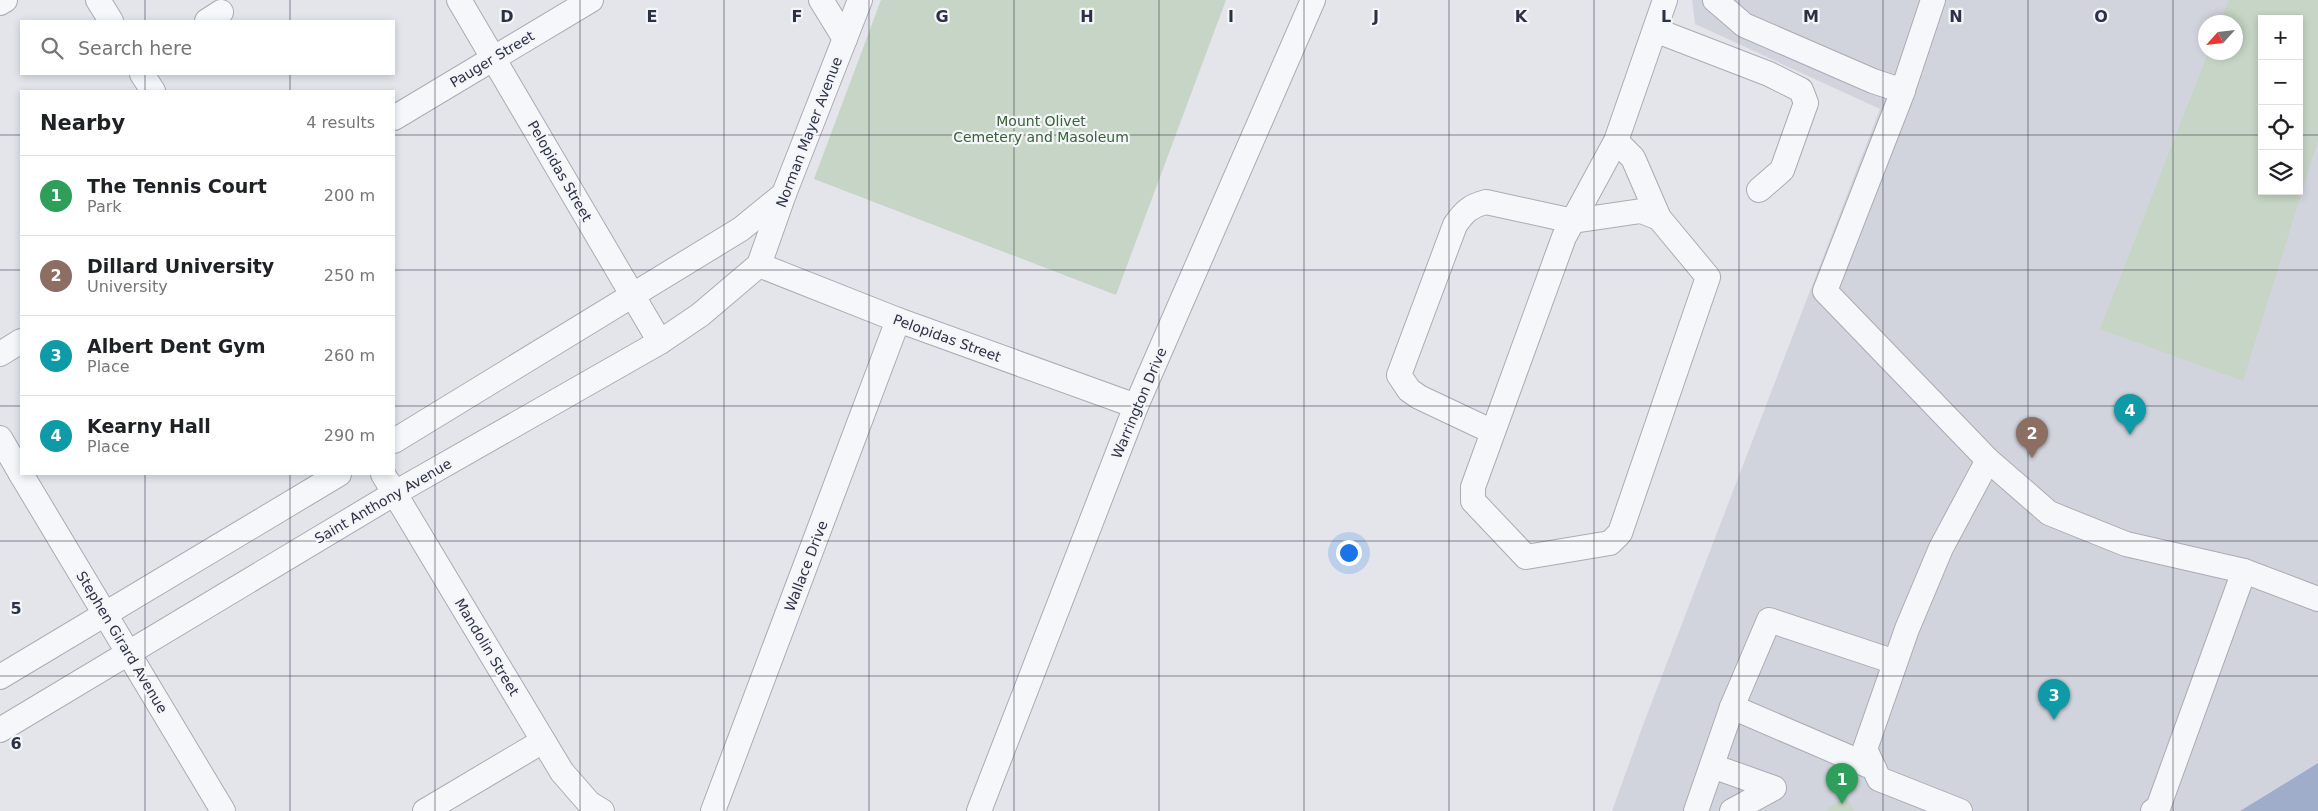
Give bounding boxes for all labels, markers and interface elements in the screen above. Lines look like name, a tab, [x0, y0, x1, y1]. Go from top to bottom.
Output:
text: D	[500, 7, 514, 26]
text: E	[647, 7, 657, 26]
text: F	[792, 7, 802, 26]
text: G	[935, 7, 949, 26]
text: H	[1080, 7, 1094, 26]
text: I	[1228, 7, 1234, 26]
text: J	[1372, 7, 1379, 26]
text: K	[1515, 7, 1528, 26]
text: L	[1661, 7, 1671, 26]
text: M	[1803, 7, 1819, 26]
text: N	[1949, 7, 1963, 26]
text: O	[2094, 7, 2108, 26]
north arrow	[2198, 15, 2243, 60]
map controls	[2258, 15, 2303, 195]
button: +	[2258, 15, 2303, 60]
search box	[20, 20, 395, 75]
street label: Pauger Street	[447, 27, 537, 90]
icon: search	[38, 34, 66, 62]
text: Search here	[78, 37, 192, 59]
street label: Norman Mayer Avenue	[773, 55, 845, 209]
button: −	[2258, 60, 2303, 105]
button: locate	[2258, 105, 2303, 150]
text: Nearby	[40, 111, 125, 135]
text: 4 results	[306, 113, 375, 132]
park label: Mount Olivet Cemetery and Masoleum	[953, 113, 1129, 145]
street label: Pelopidas Street	[525, 118, 596, 225]
button: layers	[2258, 150, 2303, 195]
text: The Tennis Court	[87, 175, 267, 197]
text: 1	[50, 186, 62, 205]
text: 200 m	[324, 186, 375, 205]
text: Park	[87, 197, 122, 216]
text: Dillard University	[87, 255, 274, 277]
text: 2	[50, 266, 62, 285]
text: 250 m	[324, 266, 375, 285]
text: University	[87, 277, 168, 296]
street label: Pelopidas Street	[891, 311, 1004, 365]
text: Albert Dent Gym	[87, 335, 265, 357]
street label: Warrington Drive	[1108, 345, 1170, 461]
text: 3	[50, 346, 62, 365]
text: 260 m	[324, 346, 375, 365]
text: Place	[87, 357, 130, 376]
pin: 4	[2114, 394, 2146, 435]
text: Kearny Hall	[87, 415, 211, 437]
pin: 2	[2016, 417, 2048, 458]
text: 4	[50, 426, 62, 445]
text: 290 m	[324, 426, 375, 445]
text: Place	[87, 437, 130, 456]
street label: Saint Anthony Avenue	[312, 455, 454, 547]
street label: Wallace Drive	[781, 518, 831, 614]
your location	[1336, 540, 1362, 566]
street label: Stephen Girard Avenue	[73, 568, 171, 716]
street label: Mandolin Street	[452, 595, 523, 699]
text: 5	[10, 599, 22, 618]
pin: 3	[2038, 679, 2070, 720]
text: 6	[10, 734, 22, 753]
pin: 1	[1826, 763, 1858, 804]

